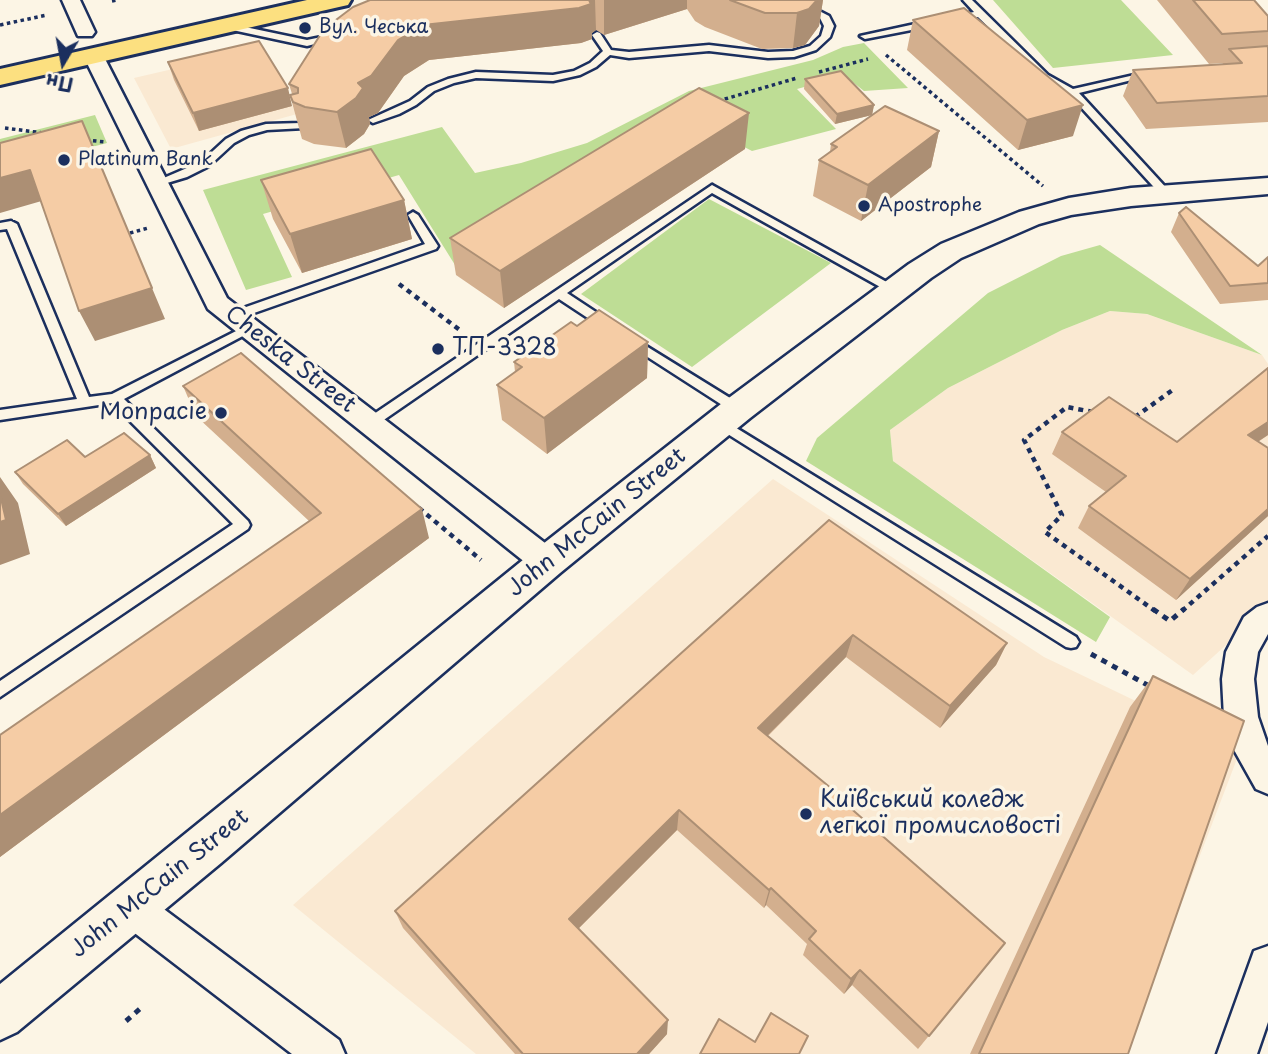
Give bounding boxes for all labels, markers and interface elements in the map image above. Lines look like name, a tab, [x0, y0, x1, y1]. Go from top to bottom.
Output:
place label: Вул. Чеська	[319, 17, 428, 39]
marker: Вул. Чеська	[297, 20, 313, 36]
north arrow	[28, 28, 98, 98]
text: Пн	[43, 68, 75, 100]
place label: Platinum Bank	[78, 149, 213, 171]
marker: Platinum Bank	[56, 152, 72, 168]
place label: Apostrophe	[878, 195, 982, 217]
marker: Apostrophe	[856, 198, 872, 214]
street label: Cheska Street	[219, 300, 361, 420]
place label: ТП-3328	[452, 335, 557, 363]
marker: ТП-3328	[430, 341, 446, 357]
place label: Monpacie	[100, 399, 207, 427]
marker: Monpacie	[213, 405, 229, 421]
street label: John McCain Street	[502, 443, 692, 603]
place label: Київський коледж легкої промисловості	[820, 787, 1061, 841]
street label: John McCain Street	[65, 804, 255, 964]
marker: Київський коледж легкої промисловості	[798, 806, 814, 822]

